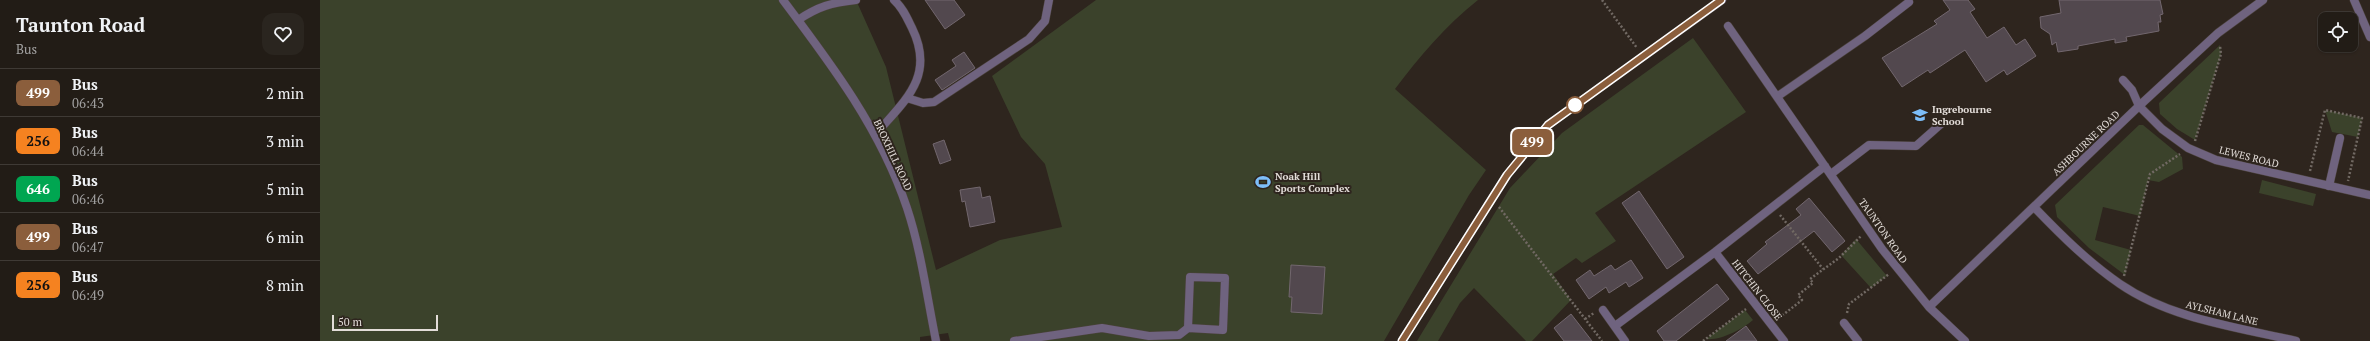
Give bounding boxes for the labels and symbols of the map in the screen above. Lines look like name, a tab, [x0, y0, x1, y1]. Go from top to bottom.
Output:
unlabelled marker	[1566, 96, 1584, 114]
place label: Ingrebourne School	[1932, 103, 1992, 128]
school or university icon: Ingrebourne School	[1911, 106, 1929, 124]
street label: ASHBOURNE ROAD	[2050, 108, 2122, 178]
street label: BROXHILL ROAD	[871, 117, 915, 193]
line badge: 499	[1509, 129, 1555, 155]
street label: LEWES ROAD	[2218, 143, 2280, 171]
place label: Noak Hill Sports Complex	[1275, 170, 1350, 195]
sports icon: Noak Hill Sports Complex	[1254, 173, 1272, 191]
street label: TAUNTON ROAD	[1856, 196, 1910, 266]
street label: HITCHIN CLOSE	[1729, 257, 1785, 323]
street label: AYLSHAM LANE	[2185, 298, 2260, 328]
scale bar	[332, 313, 438, 332]

